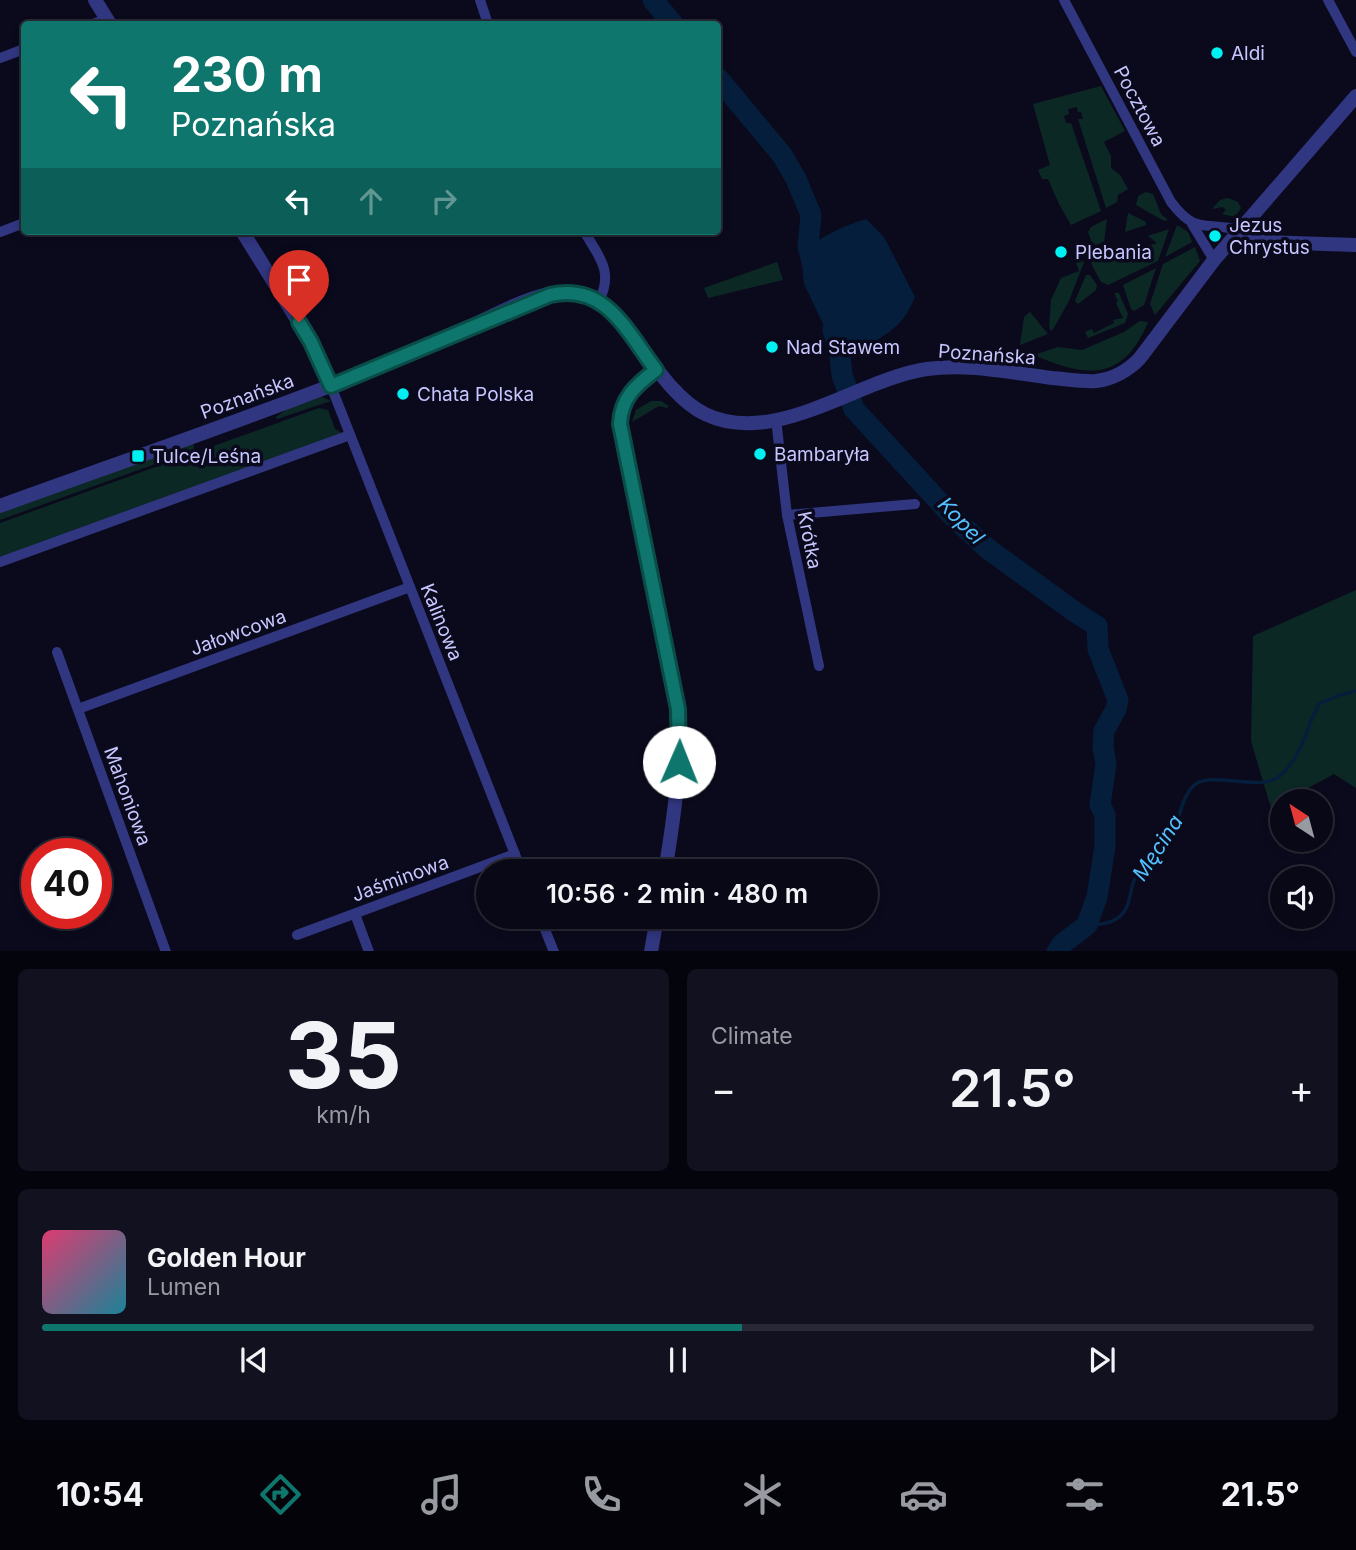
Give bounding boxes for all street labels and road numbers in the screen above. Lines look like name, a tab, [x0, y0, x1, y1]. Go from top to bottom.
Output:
street label: Pocztowa	[1109, 62, 1170, 150]
street label: Poznańska	[937, 340, 1037, 369]
street label: Poznańska	[197, 369, 297, 424]
street label: Krótka	[793, 509, 826, 571]
street label: Kalinowa	[416, 580, 467, 664]
street label: Jałowcowa	[187, 604, 289, 660]
street label: Mahoniowa	[99, 744, 156, 849]
street label: Jaśminowa	[349, 850, 452, 907]

